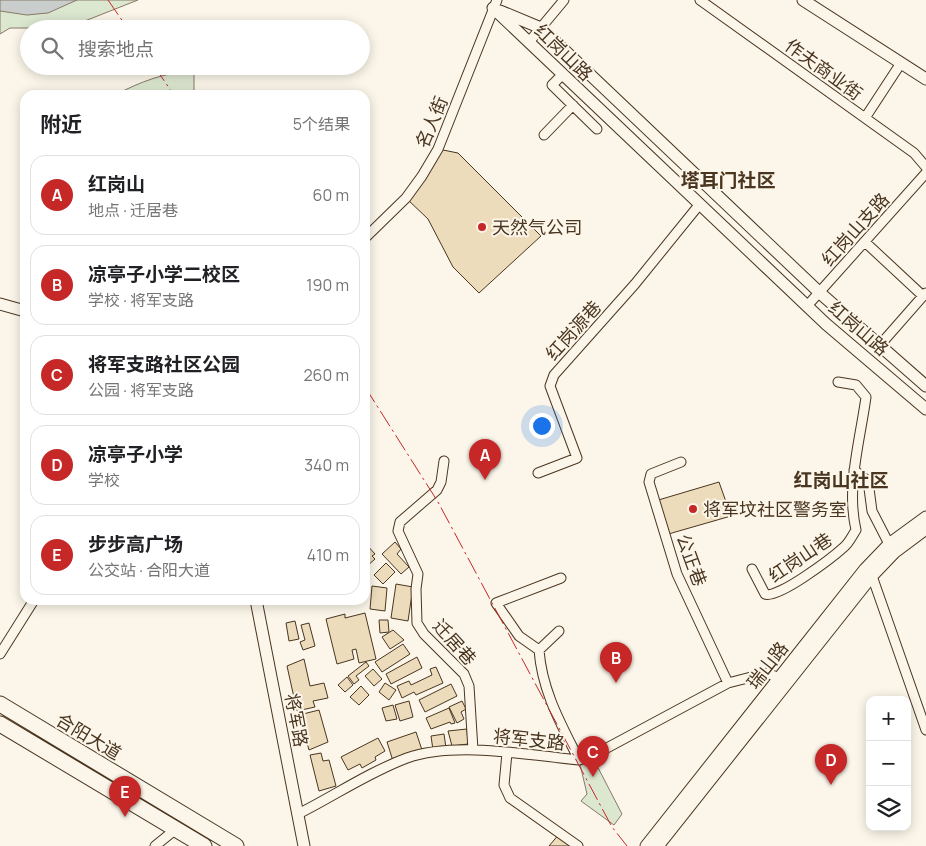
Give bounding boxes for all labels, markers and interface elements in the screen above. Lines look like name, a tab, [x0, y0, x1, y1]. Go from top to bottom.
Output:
street label: 红岗山路	[530, 18, 598, 86]
search box	[20, 20, 370, 75]
street label: 作夫商业街	[781, 33, 867, 105]
icon: search	[38, 34, 66, 62]
text: 搜索地点	[78, 36, 154, 62]
street label: 名人街	[409, 92, 453, 152]
text: 附近	[40, 110, 82, 138]
text: 5个结果	[293, 113, 350, 135]
district label: 塔耳门社区	[680, 167, 776, 193]
text: 红岗山	[88, 171, 145, 197]
text: A	[52, 184, 62, 206]
text: 60 m	[313, 184, 349, 206]
street label: 红岗山支路	[816, 188, 894, 270]
text: 地点 · 迁居巷	[88, 199, 178, 221]
place label: 天然气公司	[492, 215, 582, 239]
marker: 天然气公司	[476, 221, 488, 233]
text: 凉亭子小学二校区	[88, 261, 240, 287]
text: B	[52, 274, 62, 296]
text: 190 m	[306, 274, 349, 296]
text: 学校 · 将军支路	[88, 289, 194, 311]
street label: 红岗源巷	[540, 295, 606, 365]
street label: 红岗山路	[824, 295, 894, 361]
text: 将军支路社区公园	[88, 351, 240, 377]
text: C	[51, 364, 63, 386]
text: 260 m	[303, 364, 349, 386]
text: 公园 · 将军支路	[88, 379, 194, 401]
your location	[529, 413, 555, 439]
pin: A	[469, 439, 501, 480]
text: 凉亭子小学	[88, 441, 183, 467]
text: D	[51, 454, 63, 476]
text: 340 m	[304, 454, 349, 476]
district label: 红岗山社区	[793, 467, 889, 493]
text: 学校	[88, 469, 120, 491]
place label: 将军坟社区警务室	[703, 497, 847, 521]
marker: 将军坟社区警务室	[687, 503, 699, 515]
street label: 红岗山巷	[763, 527, 837, 587]
text: 步步高广场	[88, 531, 183, 557]
street label: 公正巷	[671, 531, 713, 589]
text: E	[52, 544, 62, 566]
text: 410 m	[307, 544, 349, 566]
text: 公交站 · 合阳大道	[88, 559, 210, 581]
street label: 迁居巷	[428, 614, 482, 670]
street label: 瑞山路	[741, 636, 793, 694]
pin: B	[600, 642, 632, 683]
street label: 将军路	[280, 691, 314, 749]
map controls	[866, 696, 911, 831]
button: +	[866, 696, 911, 741]
street label: 合阳大道	[52, 707, 126, 765]
street label: 将军支路	[492, 723, 566, 755]
pin: C	[577, 736, 609, 777]
button: −	[866, 741, 911, 786]
pin: D	[815, 744, 847, 785]
pin: E	[109, 776, 141, 817]
button: layers	[866, 786, 911, 831]

